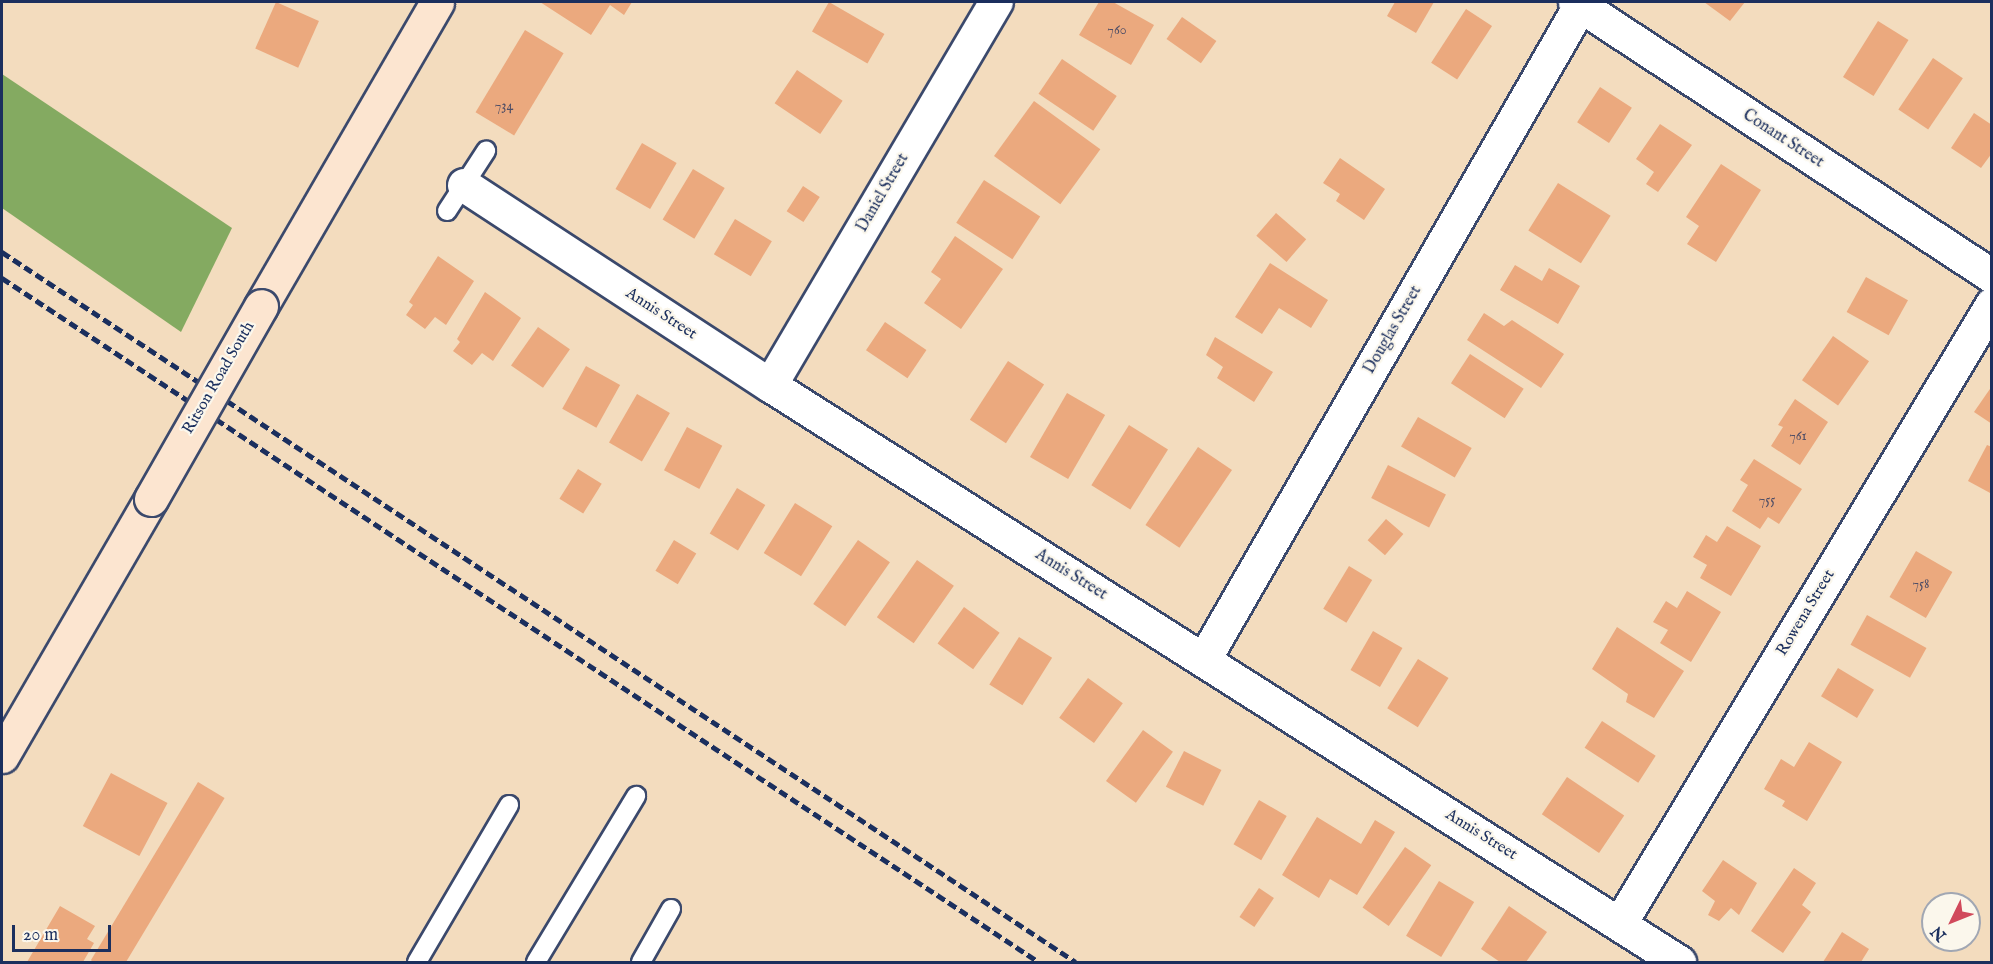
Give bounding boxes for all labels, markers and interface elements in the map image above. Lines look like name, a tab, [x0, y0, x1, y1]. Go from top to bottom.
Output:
house number: 760	[1107, 22, 1127, 38]
house number: 734	[495, 98, 513, 114]
street label: Conant Street	[1739, 106, 1827, 172]
street label: Daniel Street	[853, 150, 913, 236]
street label: Douglas Street	[1360, 283, 1426, 377]
street label: Annis Street	[622, 284, 700, 344]
street label: Ritson Road South	[179, 318, 259, 438]
house number: 761	[1789, 428, 1807, 444]
house number: 755	[1759, 492, 1775, 508]
street label: Annis Street	[1032, 545, 1110, 605]
street label: Rowena Street	[1773, 566, 1839, 660]
house number: 758	[1912, 576, 1930, 592]
street label: Annis Street	[1442, 805, 1520, 865]
north arrow	[1921, 892, 1981, 952]
scale bar	[15, 913, 114, 951]
text: N	[1927, 921, 1951, 945]
text: 20 m	[23, 924, 58, 947]

